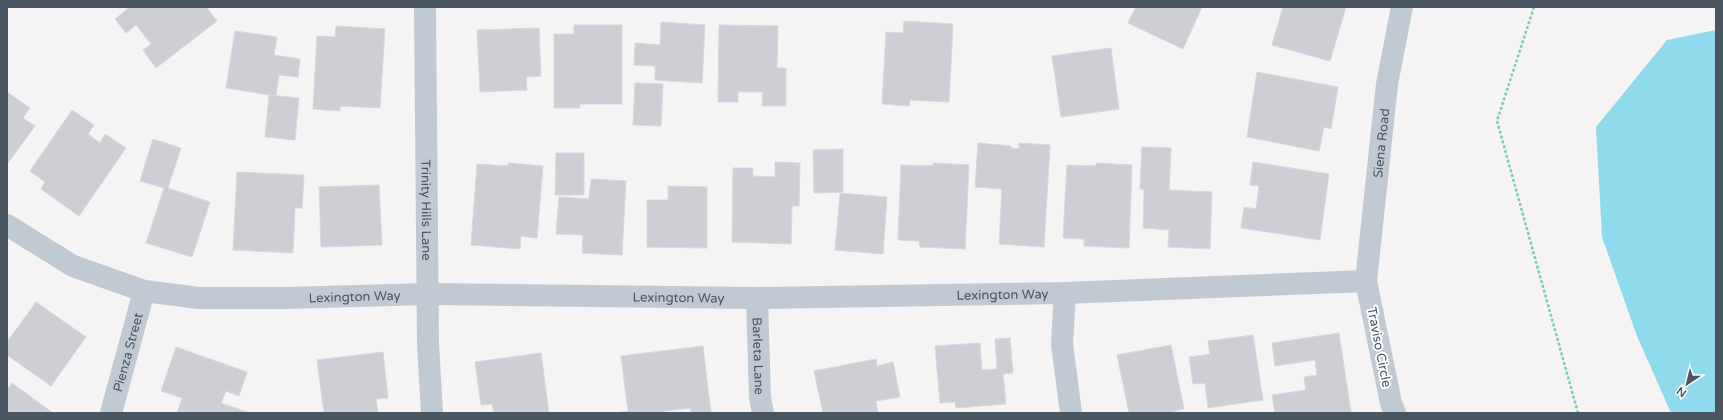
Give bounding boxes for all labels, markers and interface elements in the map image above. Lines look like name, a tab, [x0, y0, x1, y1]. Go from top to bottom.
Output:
street label: Siena Road	[1370, 108, 1393, 179]
street label: Trinity Hills Lane	[417, 159, 434, 261]
street label: Lexington Way	[956, 286, 1049, 304]
street label: Lexington Way	[308, 288, 401, 306]
street label: Lexington Way	[632, 289, 725, 307]
street label: Traviso Circle	[1363, 306, 1395, 389]
street label: Pienza Street	[110, 311, 147, 394]
street label: Barleta Lane	[749, 317, 767, 395]
north arrow	[1667, 364, 1707, 404]
text: N	[1674, 384, 1689, 400]

